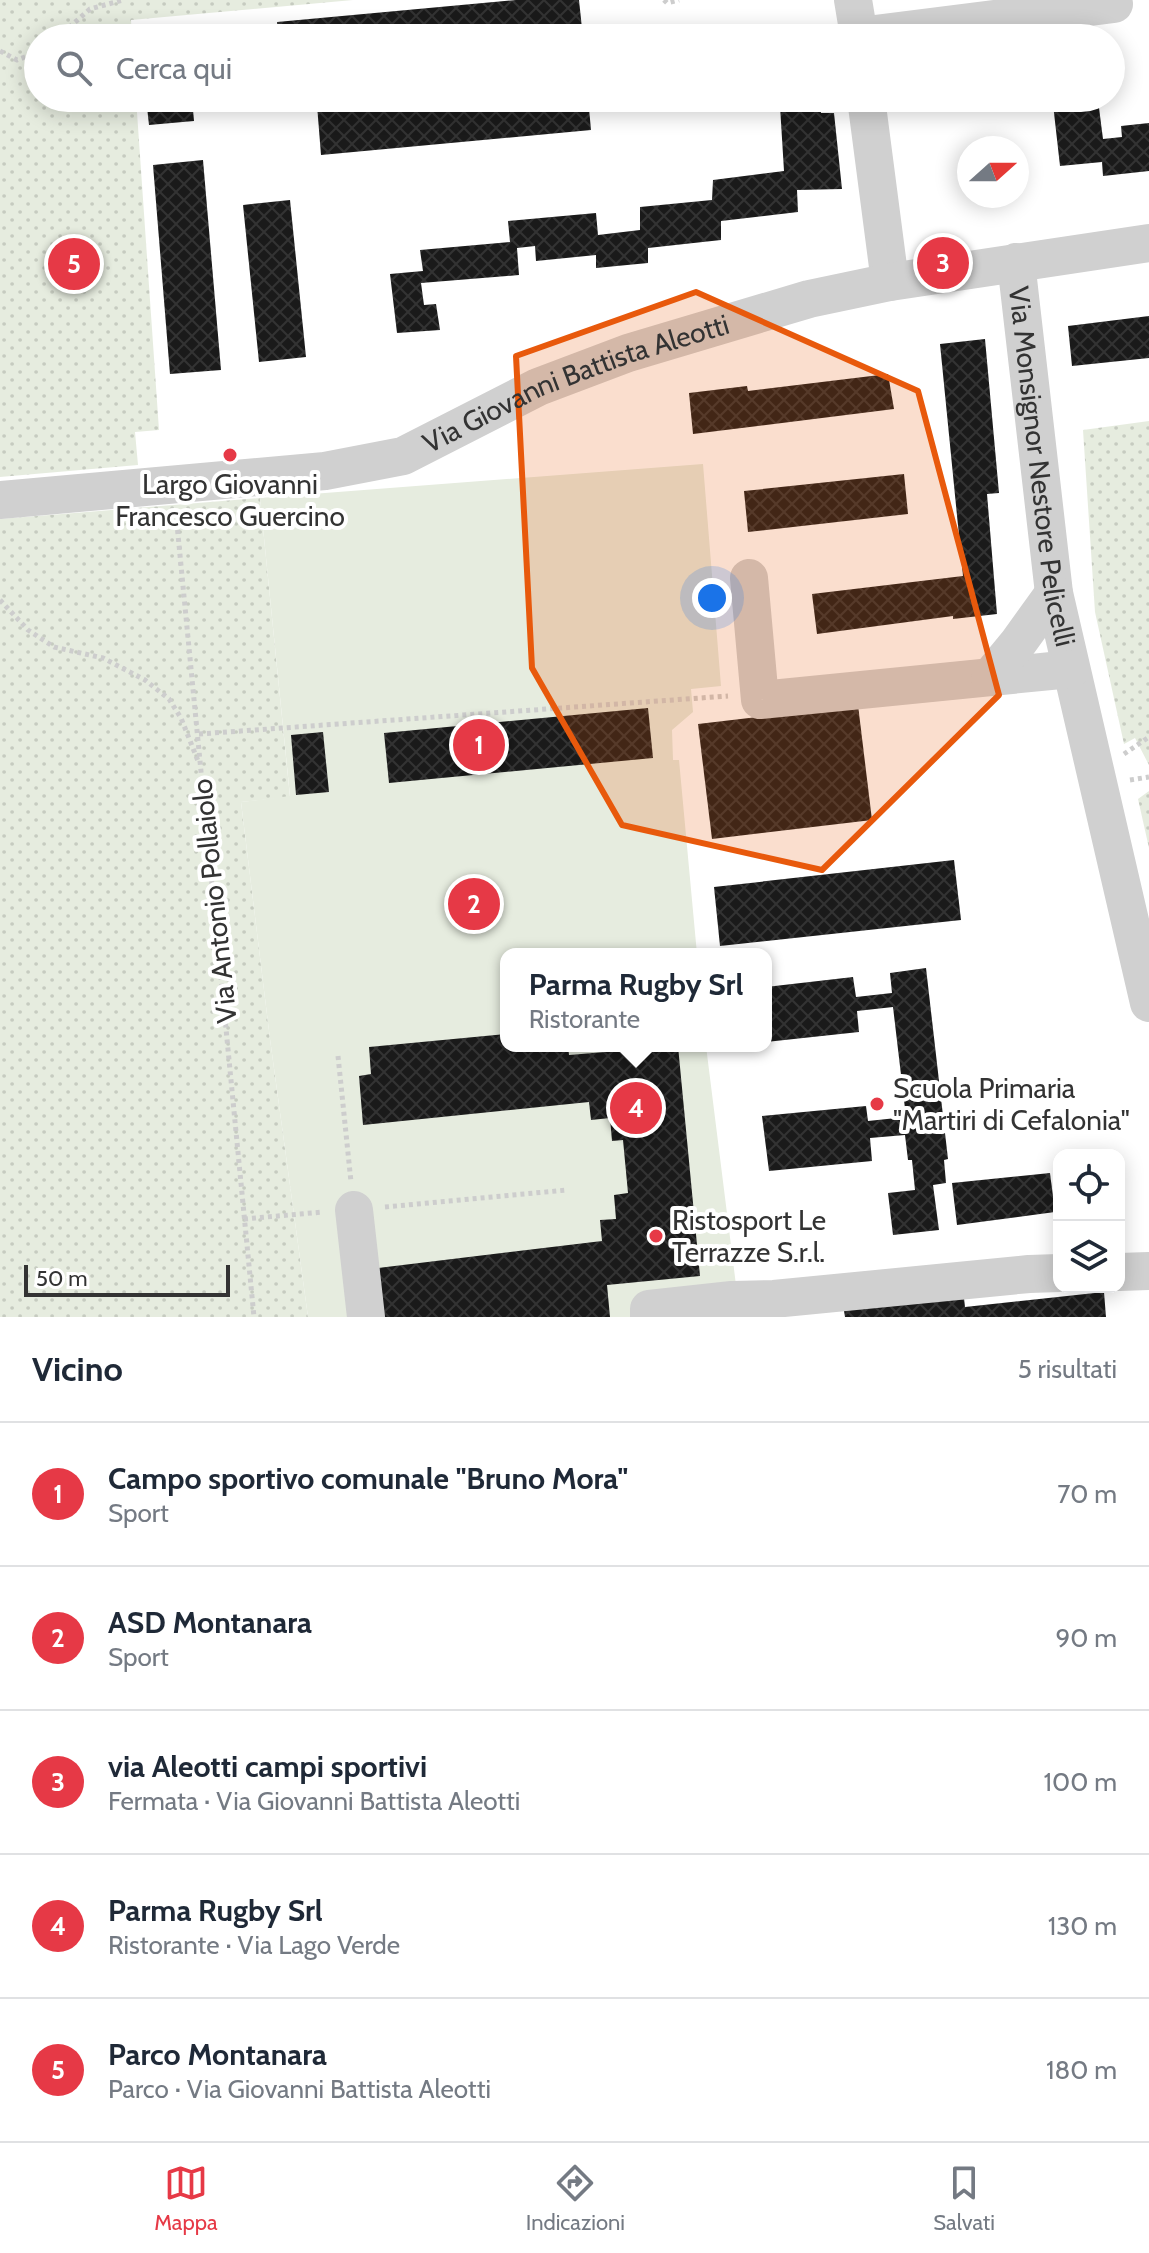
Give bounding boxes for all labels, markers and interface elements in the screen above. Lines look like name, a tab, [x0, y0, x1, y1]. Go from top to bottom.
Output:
search box	[24, 24, 1125, 112]
icon: search	[52, 46, 96, 90]
text: Cerca qui	[116, 50, 232, 87]
north arrow	[957, 136, 1029, 208]
pin: 3	[917, 233, 969, 293]
pin: 5	[48, 234, 100, 294]
street label: Via Monsignor Nestore Pelicelli	[1002, 284, 1083, 650]
street label: Via Giovanni Battista Aleotti	[417, 307, 733, 460]
marker: Largo Giovanni Francesco Guercino	[221, 446, 239, 464]
place label: Largo Giovanni Francesco Guercino	[115, 467, 345, 533]
your location	[692, 578, 732, 618]
pin: 1	[453, 715, 505, 775]
street label: Via Antonio Pollaiolo	[184, 777, 244, 1025]
pin: 2	[448, 874, 500, 934]
popup	[500, 948, 772, 1052]
text: Parma Rugby Srl	[529, 966, 743, 1003]
text: Ristorante	[529, 1003, 640, 1035]
place label: Scuola Primaria "Martiri di Cefalonia"	[893, 1071, 1130, 1137]
pin: 4	[610, 1078, 662, 1138]
marker: Scuola Primaria "Martiri di Cefalonia"	[868, 1095, 886, 1113]
map controls	[1053, 1149, 1125, 1293]
button: locate	[1053, 1149, 1125, 1221]
place label: Ristosport Le Terrazze S.r.l.	[672, 1203, 826, 1269]
button: layers	[1053, 1221, 1125, 1293]
marker: Ristosport Le Terrazze S.r.l.	[647, 1227, 665, 1245]
scale bar	[24, 1261, 230, 1297]
text: 50 m	[36, 1265, 88, 1292]
text: Vicino	[32, 1348, 123, 1390]
text: 5 risultati	[1018, 1353, 1117, 1385]
text: Campo sportivo comunale "Bruno Mora"	[108, 1460, 628, 1497]
text: 1	[53, 1478, 63, 1510]
text: 70 m	[1057, 1478, 1117, 1510]
text: Sport	[108, 1497, 169, 1529]
text: ASD Montanara	[108, 1604, 312, 1641]
text: 2	[51, 1622, 65, 1654]
text: 90 m	[1055, 1622, 1117, 1654]
text: Sport	[108, 1641, 169, 1673]
text: via Aleotti campi sportivi	[108, 1748, 427, 1785]
text: 3	[51, 1766, 65, 1798]
text: 100 m	[1044, 1766, 1117, 1798]
text: Fermata · Via Giovanni Battista Aleotti	[108, 1785, 520, 1817]
text: Parma Rugby Srl	[108, 1892, 323, 1929]
text: 4	[50, 1910, 66, 1942]
text: 130 m	[1048, 1910, 1117, 1942]
text: Ristorante · Via Lago Verde	[108, 1929, 400, 1961]
text: Parco Montanara	[108, 2036, 327, 2073]
text: 5	[51, 2054, 65, 2086]
text: 180 m	[1046, 2054, 1117, 2086]
text: Parco · Via Giovanni Battista Aleotti	[108, 2073, 491, 2105]
tab: Mappa	[154, 2161, 218, 2236]
tab: Indicazioni	[526, 2161, 625, 2236]
tab: Salvati	[933, 2161, 995, 2236]

